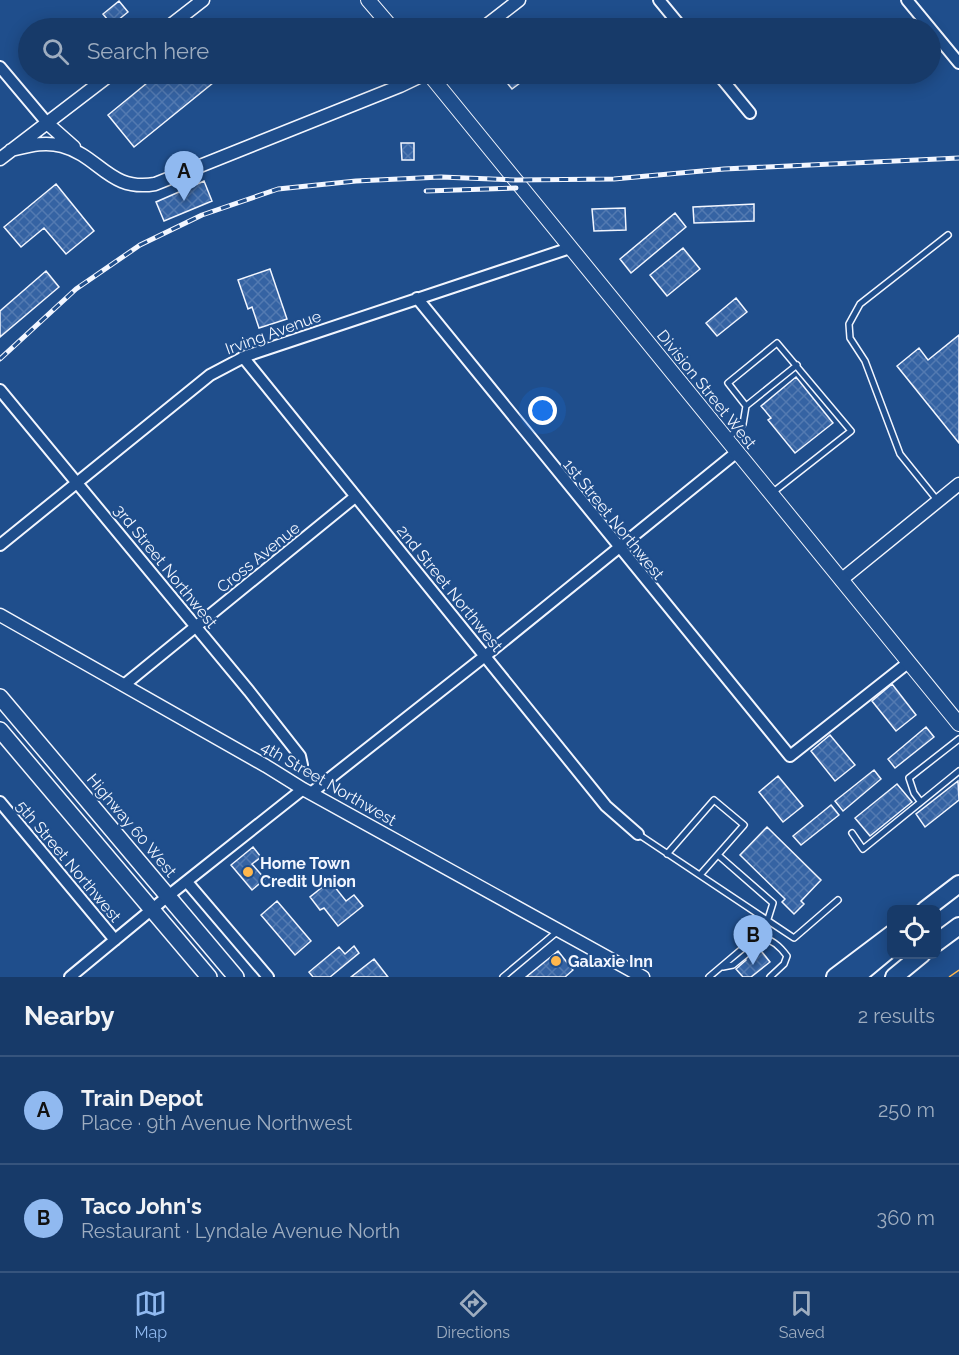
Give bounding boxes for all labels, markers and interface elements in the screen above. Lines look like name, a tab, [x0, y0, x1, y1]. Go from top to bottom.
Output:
search box	[18, 18, 941, 84]
icon: search	[39, 35, 72, 68]
text: Search here	[87, 38, 209, 64]
pin: A	[164, 152, 204, 201]
street label: Irving Avenue	[223, 306, 324, 359]
street label: Division Street West	[653, 326, 761, 453]
your location	[528, 396, 557, 425]
street label: 1st Street Northwest	[559, 455, 668, 584]
street label: 3rd Street Northwest	[110, 501, 222, 632]
street label: Cross Avenue	[213, 518, 304, 597]
street label: 2nd Street Northwest	[393, 521, 507, 656]
street label: 4th Street Northwest	[258, 737, 400, 830]
street label: Highway 60 West	[83, 770, 181, 881]
street label: 5th Street Northwest	[12, 797, 125, 927]
place label: Home Town Credit Union	[260, 854, 356, 891]
marker: Home Town Credit Union	[241, 865, 255, 879]
map controls	[887, 905, 941, 959]
button: locate	[887, 905, 941, 959]
pin: B	[734, 916, 772, 965]
place label: Galaxie Inn	[568, 952, 653, 971]
marker: Galaxie Inn	[549, 954, 563, 968]
text: Nearby	[24, 1001, 114, 1031]
text: 2 results	[858, 1004, 935, 1028]
text: Train Depot	[81, 1085, 203, 1111]
text: A	[37, 1098, 50, 1122]
text: 250 m	[878, 1098, 935, 1122]
text: Place · 9th Avenue Northwest	[81, 1111, 353, 1135]
text: Taco John's	[81, 1193, 202, 1219]
text: B	[37, 1206, 50, 1230]
text: 360 m	[877, 1206, 935, 1230]
text: Restaurant · Lyndale Avenue North	[81, 1219, 400, 1243]
tab: Map	[134, 1287, 167, 1342]
tab: Directions	[436, 1287, 510, 1342]
tab: Saved	[779, 1287, 825, 1342]

